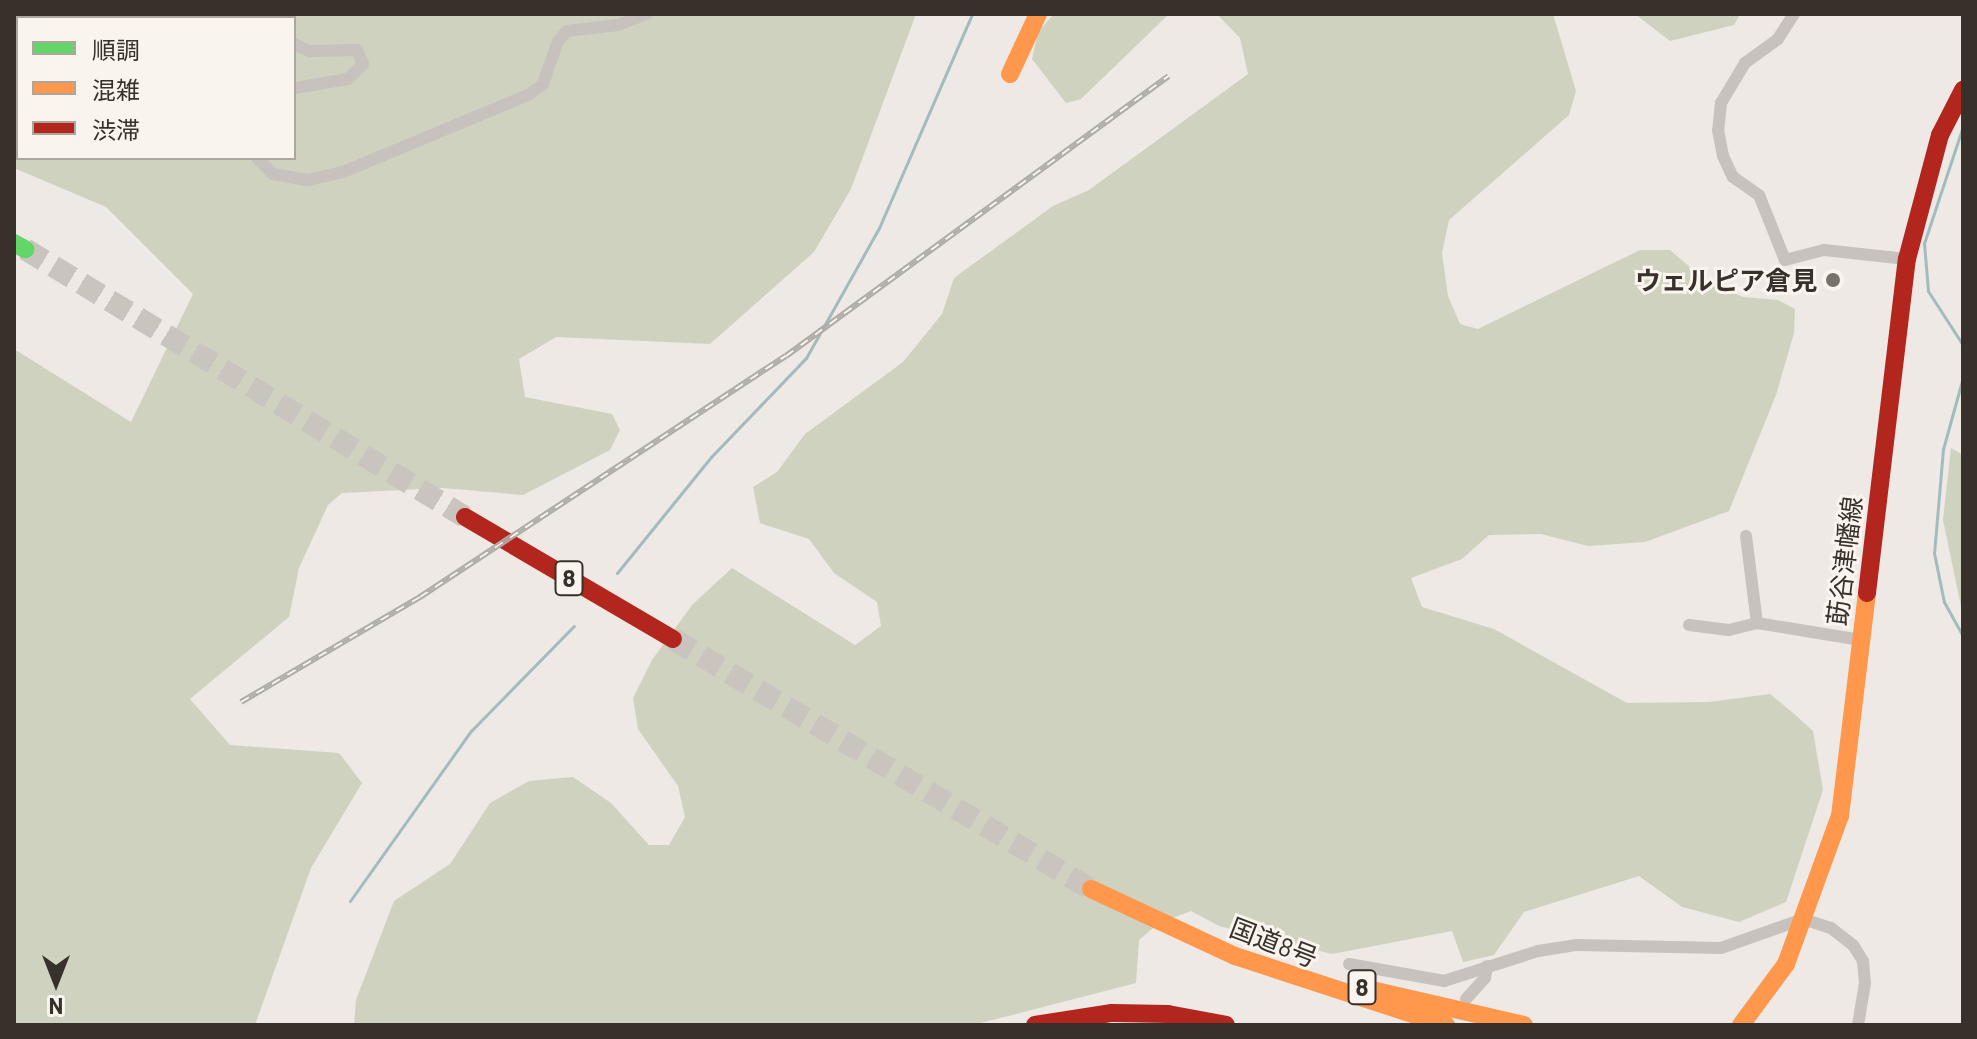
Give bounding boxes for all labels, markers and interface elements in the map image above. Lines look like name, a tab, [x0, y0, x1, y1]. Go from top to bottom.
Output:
legend	[16, 16, 296, 160]
text: 順調	[92, 35, 140, 64]
text: 混雑	[92, 75, 140, 104]
text: 渋滞	[92, 115, 140, 144]
place label: ウェルピア倉見	[1635, 264, 1817, 296]
marker: ウェルピア倉見	[1824, 271, 1842, 289]
street label: 莇谷津幡線	[1821, 495, 1867, 627]
road number: 8	[553, 558, 585, 598]
street label: 国道8号	[1226, 911, 1322, 973]
north arrow	[16, 943, 96, 1023]
road number: 8	[1346, 967, 1378, 1007]
text: N	[49, 994, 63, 1020]

